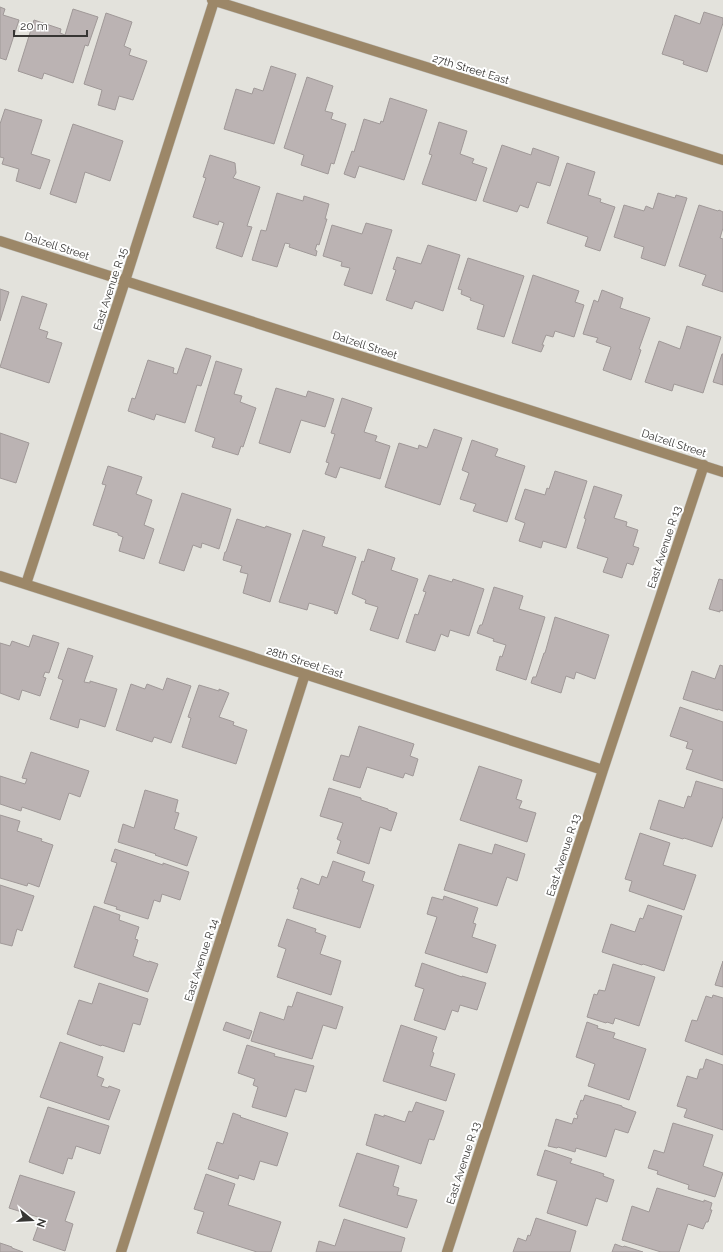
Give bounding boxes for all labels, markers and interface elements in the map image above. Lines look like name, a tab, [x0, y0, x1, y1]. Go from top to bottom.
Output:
scale bar	[14, 12, 87, 38]
text: 20 m	[20, 19, 48, 33]
street label: 27th Street East	[431, 52, 511, 87]
street label: Dalzell Street	[23, 230, 91, 263]
street label: East Avenue R 15	[91, 246, 130, 332]
street label: Dalzell Street	[331, 329, 399, 362]
street label: Dalzell Street	[640, 427, 708, 460]
street label: East Avenue R 13	[645, 504, 684, 590]
street label: 28th Street East	[265, 644, 345, 681]
street label: East Avenue R 13	[544, 812, 583, 898]
street label: East Avenue R 14	[182, 917, 221, 1003]
street label: East Avenue R 13	[444, 1120, 483, 1206]
north arrow	[12, 1200, 52, 1240]
text: N	[34, 1217, 49, 1229]

